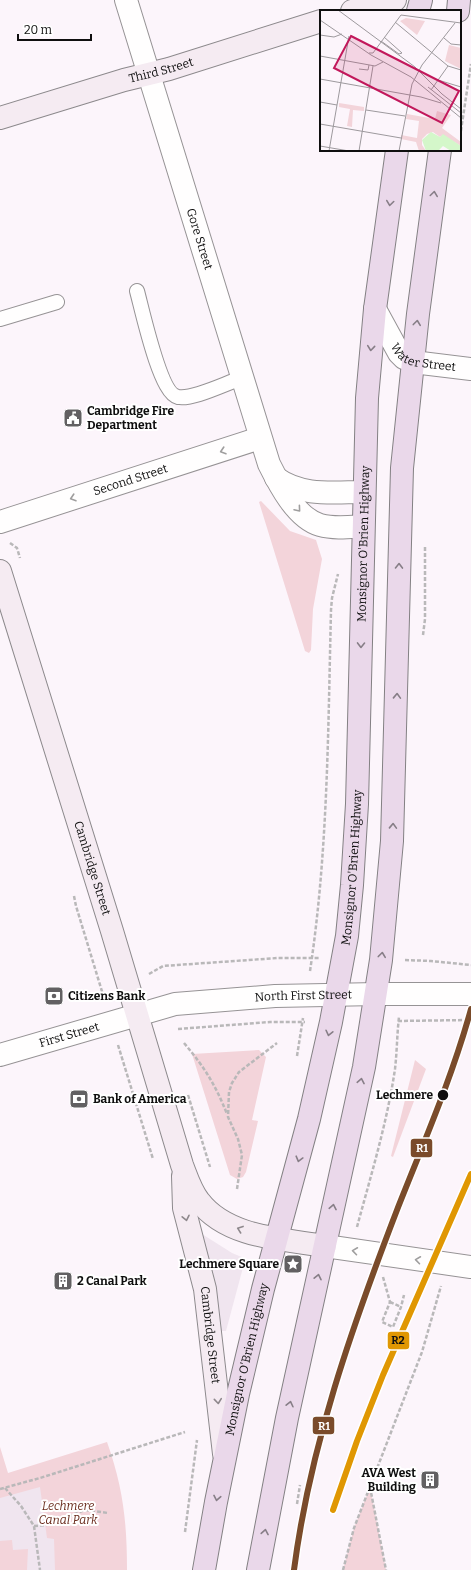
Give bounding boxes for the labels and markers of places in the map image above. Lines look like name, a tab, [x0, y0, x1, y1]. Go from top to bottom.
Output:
place label: Cambridge Fire Department	[87, 404, 175, 432]
public building icon: Cambridge Fire Department	[62, 407, 84, 429]
bank icon: Citizens Bank	[43, 985, 65, 1007]
place label: Citizens Bank	[68, 989, 146, 1003]
bank icon: Bank of America	[68, 1088, 90, 1110]
place label: Lechmere	[376, 1088, 433, 1102]
marker: Lechmere	[436, 1088, 450, 1102]
place label: Bank of America	[93, 1092, 187, 1106]
place icon: Lechmere Square	[282, 1253, 304, 1275]
place label: Lechmere Square	[179, 1257, 279, 1271]
building icon: 2 Canal Park	[52, 1270, 74, 1292]
place label: 2 Canal Park	[77, 1274, 148, 1288]
place label: AVA West Building	[362, 1466, 416, 1494]
building icon: AVA West Building	[419, 1469, 441, 1491]

